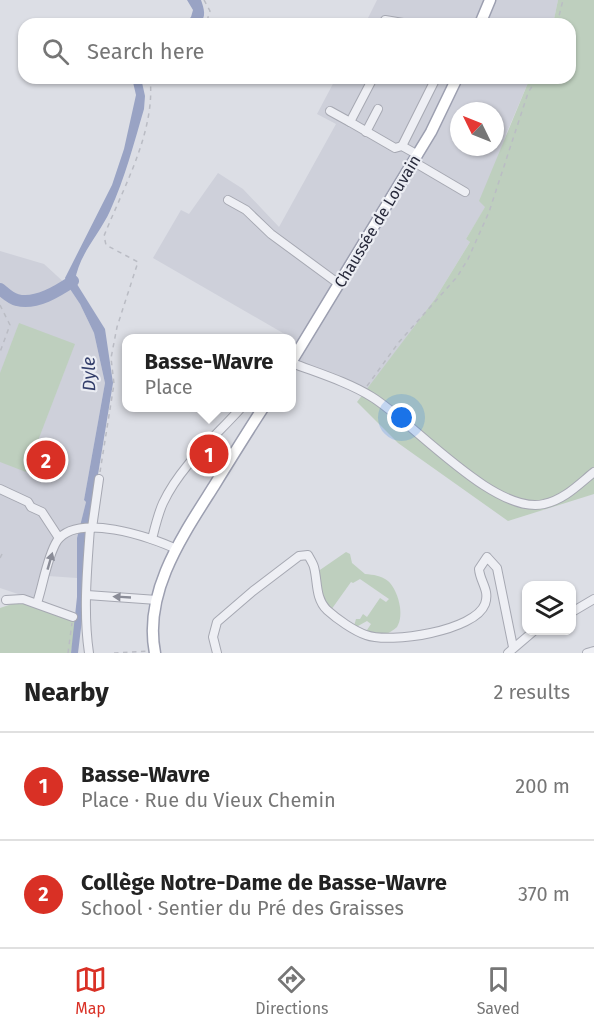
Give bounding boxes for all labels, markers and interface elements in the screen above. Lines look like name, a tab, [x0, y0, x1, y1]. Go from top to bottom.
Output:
search box	[18, 18, 576, 84]
icon: search	[39, 35, 72, 68]
text: Search here	[87, 38, 205, 65]
north arrow	[450, 102, 504, 156]
street label: Chaussée de Louvain	[330, 151, 425, 291]
popup	[122, 334, 296, 412]
text: Basse-Wavre	[145, 348, 273, 375]
water label: Dyle	[78, 356, 100, 392]
text: Place	[145, 375, 193, 399]
your location	[387, 403, 416, 432]
pin: 1	[190, 432, 228, 476]
pin: 2	[26, 438, 66, 482]
one-way arrow	[46, 552, 55, 570]
map controls	[522, 581, 576, 635]
button: layers	[522, 581, 576, 635]
one-way arrow	[112, 593, 131, 602]
text: Nearby	[24, 677, 109, 708]
text: 2 results	[493, 680, 570, 704]
text: Basse-Wavre	[81, 761, 210, 788]
text: 1	[39, 774, 48, 798]
text: 200 m	[515, 774, 570, 798]
text: Place · Rue du Vieux Chemin	[81, 788, 336, 812]
text: Collège Notre-Dame de Basse-Wavre	[81, 869, 447, 896]
text: 2	[38, 882, 49, 906]
text: 370 m	[518, 882, 570, 906]
text: School · Sentier du Pré des Graisses	[81, 896, 404, 920]
tab: Map	[74, 963, 107, 1018]
tab: Directions	[255, 963, 329, 1018]
tab: Saved	[477, 963, 520, 1018]

